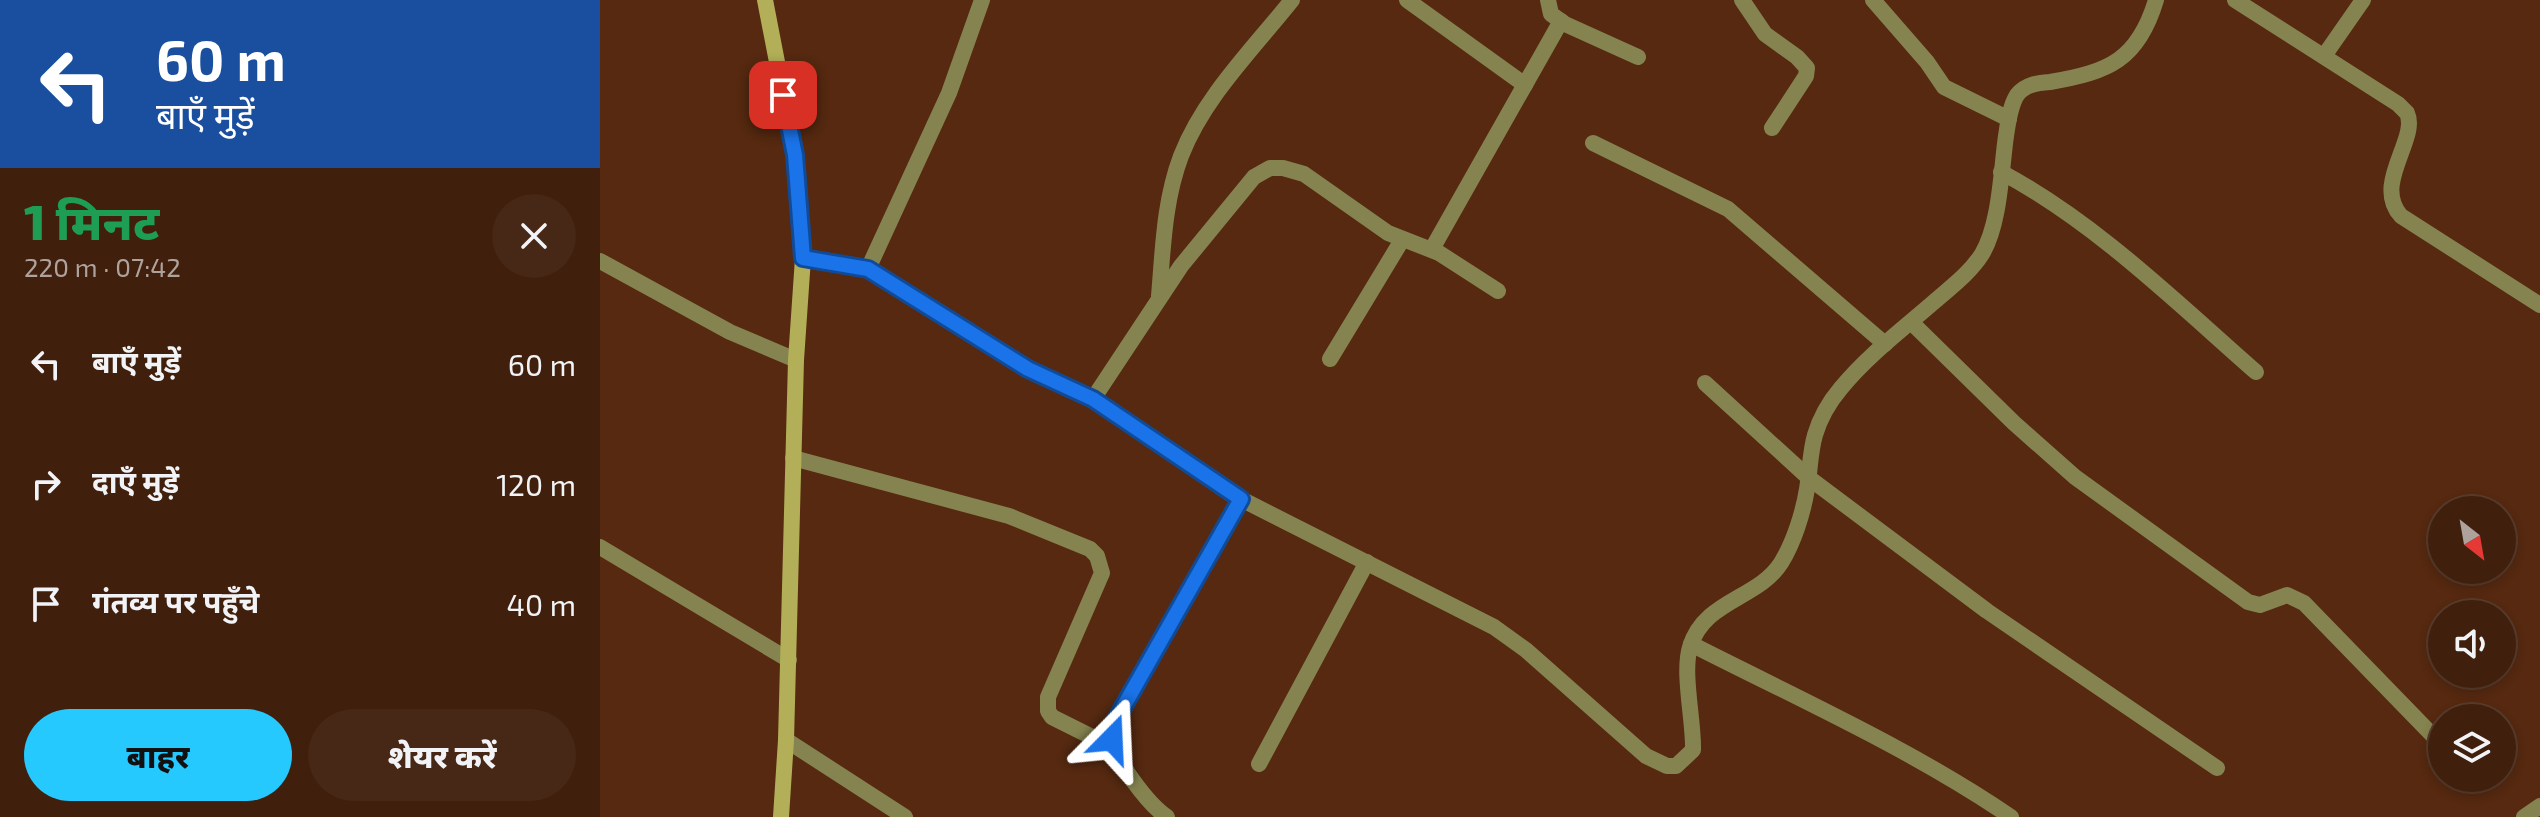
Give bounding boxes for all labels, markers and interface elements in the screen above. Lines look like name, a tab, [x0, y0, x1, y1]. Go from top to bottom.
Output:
text: 60 m	[156, 25, 286, 92]
icon: left	[24, 32, 128, 136]
pin	[749, 61, 817, 129]
icon: arrive	[761, 73, 805, 117]
text: बाएँ मुड़ें	[156, 93, 255, 136]
text: 1 मिनट	[24, 192, 159, 250]
button: close	[492, 194, 576, 278]
text: 220 m · 07:42	[24, 251, 181, 282]
icon: left	[24, 342, 68, 386]
text: बाएँ मुड़ें	[92, 343, 181, 379]
text: 60 m	[508, 346, 576, 382]
icon: right	[24, 462, 68, 506]
text: दाएँ मुड़ें	[92, 463, 179, 499]
text: 120 m	[496, 466, 576, 502]
north arrow	[2428, 496, 2516, 584]
map controls	[2428, 496, 2516, 792]
icon: arrive	[24, 582, 68, 626]
text: गंतव्य पर पहुँचे	[92, 583, 259, 619]
text: 40 m	[506, 586, 576, 622]
button: sound	[2428, 600, 2516, 688]
position arrow	[1070, 697, 1154, 781]
button: layers	[2428, 704, 2516, 792]
button: बाहर	[24, 709, 292, 801]
button: शेयर करें	[308, 709, 576, 801]

